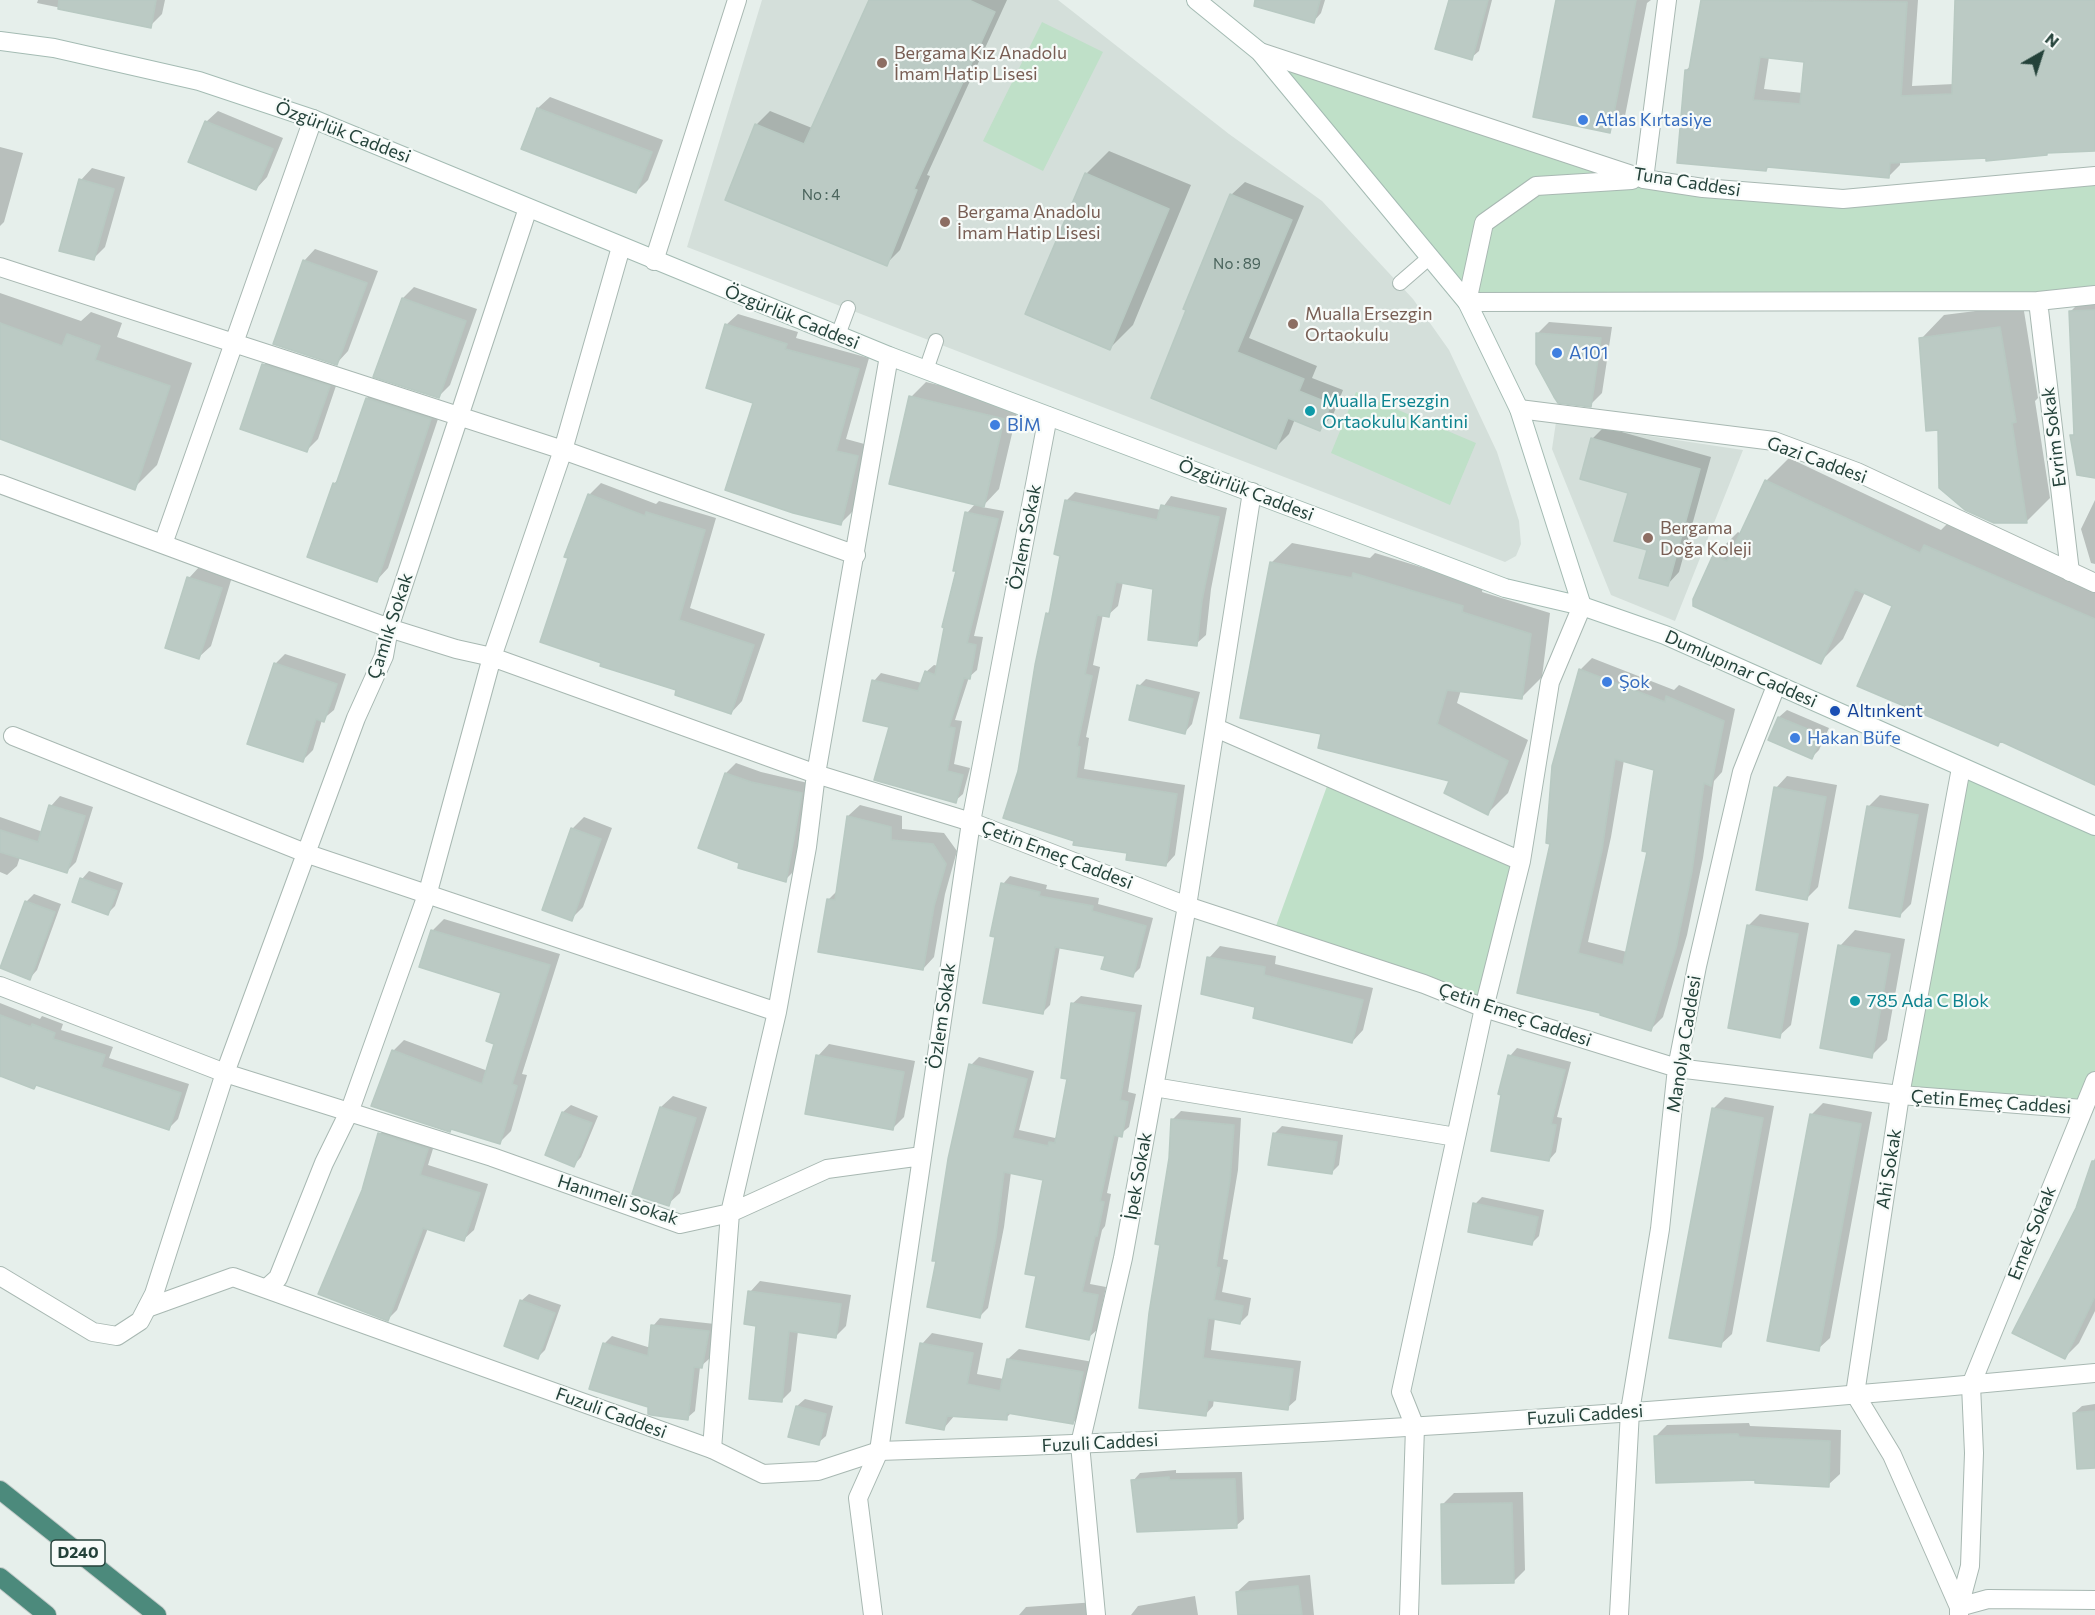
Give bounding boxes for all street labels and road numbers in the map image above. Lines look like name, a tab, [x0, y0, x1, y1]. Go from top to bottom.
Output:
street label: Özgürlük Caddesi	[272, 96, 414, 168]
street label: Tuna Caddesi	[1632, 163, 1742, 201]
street label: Özgürlük Caddesi	[722, 280, 862, 354]
street label: Evrim Sokak	[2037, 386, 2071, 488]
street label: Gazi Caddesi	[1764, 432, 1870, 488]
street label: Özgürlük Caddesi	[1175, 454, 1317, 526]
street label: Özlem Sokak	[1004, 482, 1046, 592]
street label: Çamlık Sokak	[363, 570, 417, 682]
street label: Dumlupınar Caddesi	[1662, 626, 1820, 712]
street label: Çetin Emeç Caddesi	[978, 816, 1136, 894]
street label: Özlem Sokak	[924, 961, 960, 1071]
street label: Manolya Caddesi	[1662, 974, 1706, 1114]
street label: Çetin Emeç Caddesi	[1436, 979, 1594, 1051]
street label: Çetin Emeç Caddesi	[1910, 1086, 2072, 1118]
street label: Ahi Sokak	[1872, 1127, 1906, 1211]
street label: İpek Sokak	[1120, 1130, 1156, 1222]
street label: Hanımeli Sokak	[555, 1170, 681, 1230]
street label: Emek Sokak	[2003, 1183, 2061, 1283]
street label: Fuzuli Caddesi	[553, 1383, 669, 1443]
street label: Fuzuli Caddesi	[1526, 1400, 1644, 1430]
street label: Fuzuli Caddesi	[1041, 1429, 1159, 1457]
road number: D240	[51, 1540, 105, 1566]

